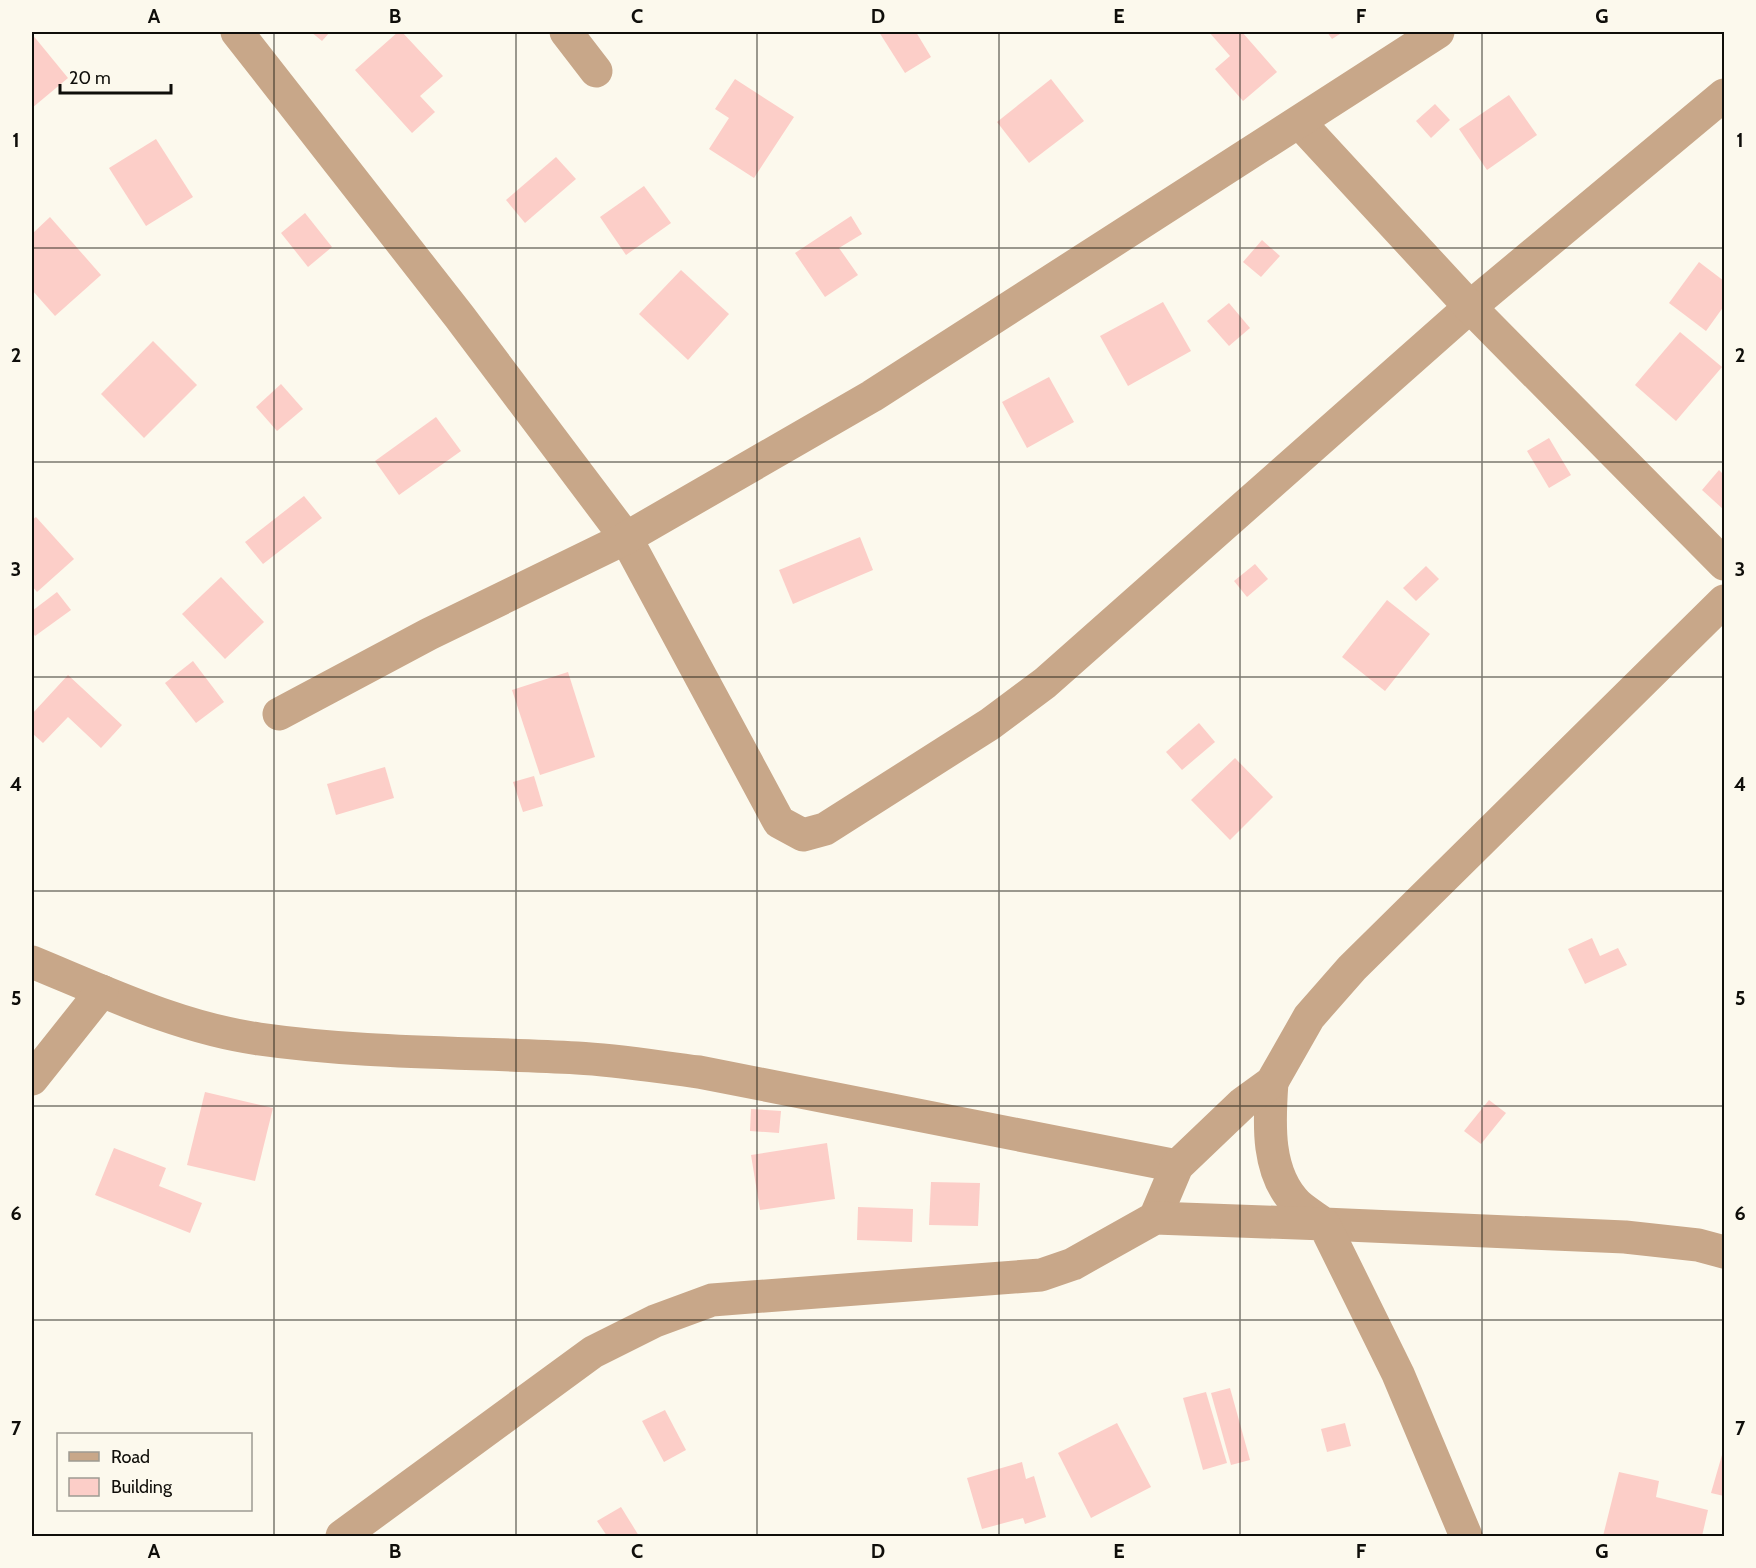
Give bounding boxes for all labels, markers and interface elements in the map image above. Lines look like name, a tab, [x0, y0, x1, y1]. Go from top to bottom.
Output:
text: A	[148, 4, 161, 28]
text: B	[389, 4, 401, 28]
text: C	[631, 4, 643, 28]
text: D	[871, 4, 885, 28]
text: E	[1113, 4, 1125, 28]
text: F	[1356, 4, 1367, 28]
text: G	[1595, 4, 1609, 28]
scale bar	[60, 57, 171, 95]
text: 20 m	[69, 67, 111, 89]
text: 1	[12, 128, 20, 152]
text: 1	[1736, 128, 1744, 152]
text: 2	[11, 343, 21, 367]
text: 2	[1735, 343, 1745, 367]
text: 3	[11, 557, 21, 581]
text: 3	[1735, 557, 1745, 581]
text: 4	[10, 772, 22, 796]
text: 4	[1734, 772, 1746, 796]
text: 5	[11, 986, 21, 1010]
text: 5	[1735, 986, 1745, 1010]
text: 6	[10, 1201, 22, 1225]
text: 6	[1734, 1201, 1746, 1225]
text: 7	[11, 1416, 22, 1440]
text: 7	[1735, 1416, 1746, 1440]
legend	[57, 1433, 252, 1511]
text: Road	[111, 1446, 150, 1468]
text: Building	[111, 1476, 173, 1498]
text: A	[148, 1539, 161, 1563]
text: B	[389, 1539, 401, 1563]
text: C	[631, 1539, 643, 1563]
text: D	[871, 1539, 885, 1563]
text: E	[1113, 1539, 1125, 1563]
text: F	[1356, 1539, 1367, 1563]
text: G	[1595, 1539, 1609, 1563]

